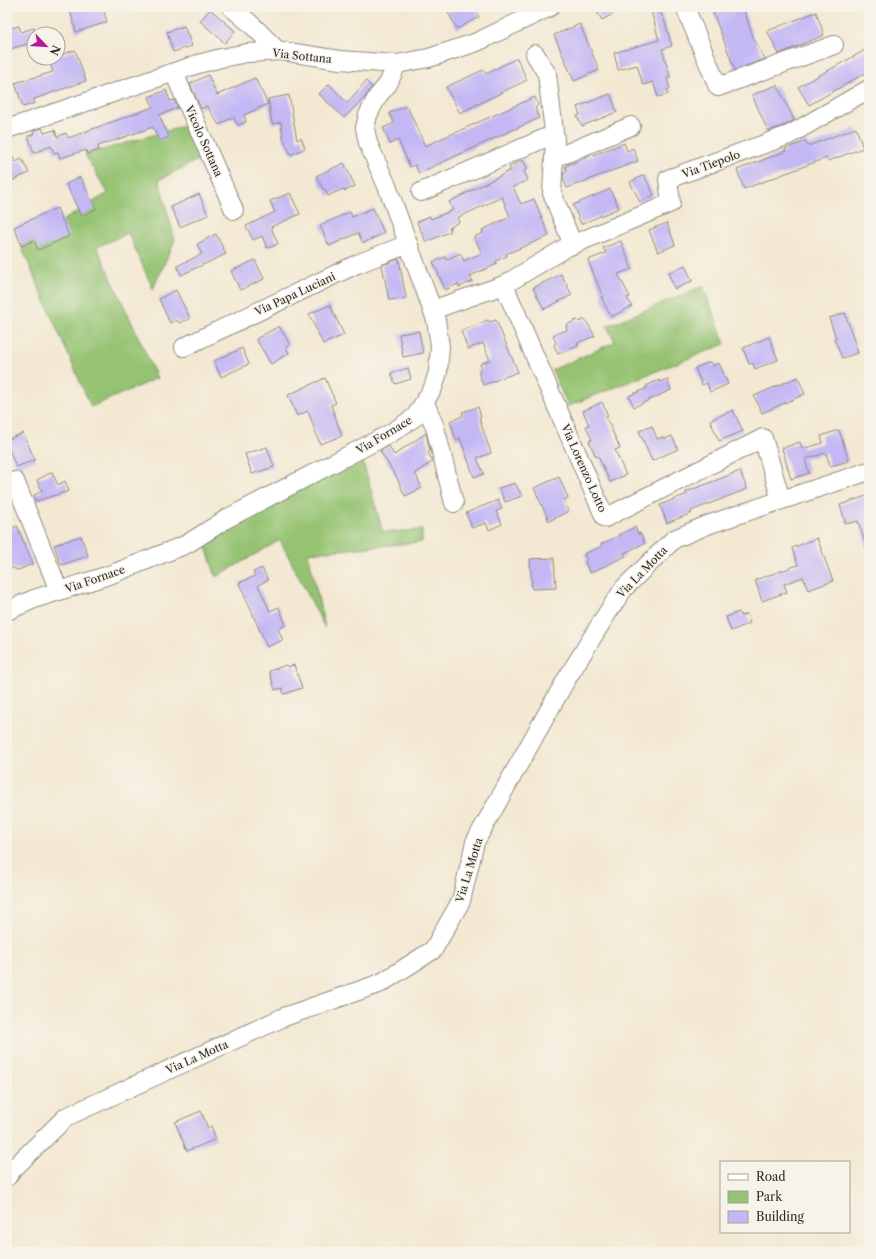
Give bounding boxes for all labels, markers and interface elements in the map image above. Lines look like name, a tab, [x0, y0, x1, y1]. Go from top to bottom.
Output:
north arrow	[26, 26, 66, 66]
text: N	[47, 43, 63, 58]
street label: Via Sottana	[271, 46, 333, 66]
street label: Vicolo Sottana	[182, 102, 226, 179]
street label: Via Tiepolo	[679, 147, 742, 181]
street label: Via Papa Luciani	[252, 269, 338, 319]
street label: Via Fornace	[353, 413, 414, 458]
street label: Via Lorenzo Lotto	[558, 421, 610, 515]
street label: Via La Motta	[613, 543, 670, 602]
street label: Via Fornace	[62, 562, 127, 596]
street label: Via La Motta	[452, 836, 486, 905]
street label: Via La Motta	[163, 1037, 231, 1077]
legend	[720, 1161, 850, 1233]
text: Road	[756, 1169, 786, 1184]
text: Park	[756, 1189, 783, 1204]
text: Building	[756, 1209, 804, 1224]

